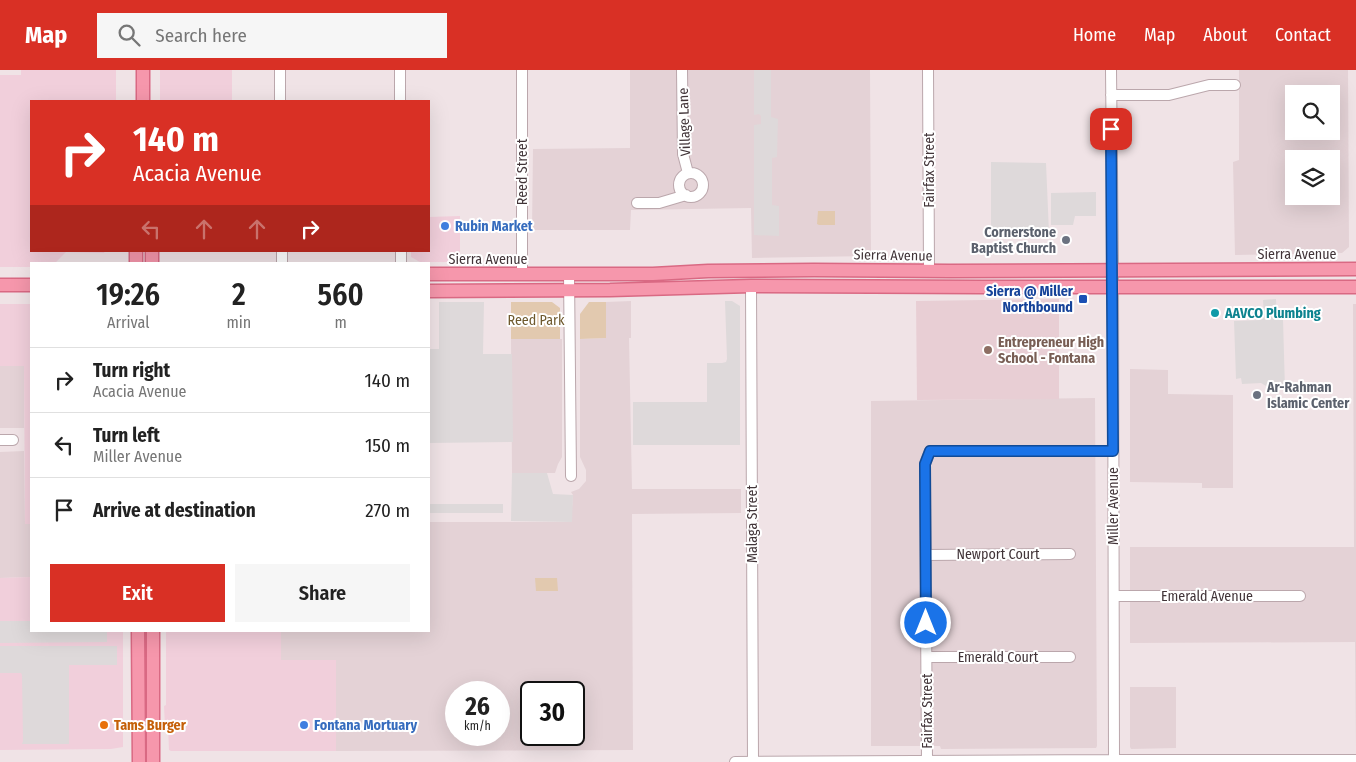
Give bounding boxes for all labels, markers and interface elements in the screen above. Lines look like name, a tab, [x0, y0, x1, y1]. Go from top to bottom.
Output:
search box	[97, 13, 447, 58]
text: Map	[25, 21, 67, 49]
icon: search	[115, 21, 143, 49]
text: Search here	[155, 24, 247, 47]
text: Home	[1073, 24, 1116, 46]
text: Map	[1144, 24, 1175, 46]
text: About	[1203, 24, 1247, 46]
text: Contact	[1275, 24, 1331, 46]
map controls	[1285, 85, 1340, 205]
button: search	[1285, 85, 1340, 140]
street label: Village Lane	[675, 87, 694, 157]
pin	[1090, 108, 1132, 150]
icon: arrive	[1097, 115, 1125, 143]
text: 140 m	[133, 118, 219, 160]
icon: right	[50, 120, 115, 185]
street label: Fairfax Street	[921, 132, 938, 208]
street label: Reed Street	[514, 138, 531, 205]
button: layers	[1285, 150, 1340, 205]
text: Acacia Avenue	[133, 160, 262, 187]
icon: left	[137, 215, 165, 243]
icon: ahead	[190, 215, 218, 243]
icon: ahead	[243, 215, 271, 243]
icon: right	[296, 215, 324, 243]
place label: Rubin Market	[455, 218, 534, 235]
marker: Rubin Market	[439, 220, 451, 232]
place label: Cornerstone Baptist Church	[971, 224, 1056, 257]
marker: Cornerstone Baptist Church	[1060, 234, 1072, 246]
street label: Sierra Avenue	[853, 246, 933, 265]
street label: Sierra Avenue	[1258, 246, 1337, 263]
street label: Sierra Avenue	[449, 251, 528, 268]
text: 19:26	[96, 277, 160, 313]
text: 2	[232, 277, 246, 313]
text: 560	[318, 277, 364, 313]
place label: Sierra @ Miller Northbound	[986, 283, 1074, 316]
marker: Sierra @ Miller Northbound	[1077, 293, 1089, 305]
place label: AAVCO Plumbing	[1224, 305, 1321, 322]
marker: AAVCO Plumbing	[1209, 307, 1221, 319]
park label: Reed Park	[508, 312, 565, 329]
text: Arrival	[107, 313, 149, 332]
text: min	[226, 313, 251, 332]
text: m	[334, 313, 347, 332]
place label: Entrepreneur High School - Fontana	[998, 334, 1104, 367]
marker: Entrepreneur High School - Fontana	[982, 344, 994, 356]
text: Turn right	[93, 359, 170, 382]
icon: right	[50, 366, 78, 394]
text: 140 m	[364, 369, 410, 392]
place label: Ar-Rahman Islamic Center	[1266, 379, 1350, 412]
text: Acacia Avenue	[93, 382, 187, 401]
marker: Ar-Rahman Islamic Center	[1251, 389, 1263, 401]
text: Turn left	[93, 424, 160, 447]
icon: left	[50, 431, 78, 459]
text: 150 m	[365, 434, 410, 457]
text: Miller Avenue	[93, 447, 182, 466]
street label: Miller Avenue	[1105, 467, 1122, 545]
street label: Malaga Street	[744, 485, 761, 563]
icon: arrive	[50, 496, 78, 524]
text: Arrive at destination	[93, 499, 256, 522]
text: 270 m	[365, 499, 410, 522]
street label: Newport Court	[956, 546, 1040, 563]
button: Exit	[50, 564, 225, 622]
button: Share	[235, 564, 410, 622]
street label: Emerald Avenue	[1161, 588, 1253, 605]
position arrow	[899, 596, 951, 648]
street label: Emerald Court	[958, 649, 1039, 666]
street label: Fairfax Street	[919, 673, 936, 749]
speed limit sign: 30	[520, 681, 585, 746]
text: 26	[465, 692, 490, 722]
place label: Tams Burger	[114, 717, 187, 734]
place label: Fontana Mortuary	[314, 717, 417, 734]
marker: Tams Burger	[98, 719, 110, 731]
marker: Fontana Mortuary	[298, 719, 310, 731]
text: km/h	[464, 719, 491, 733]

